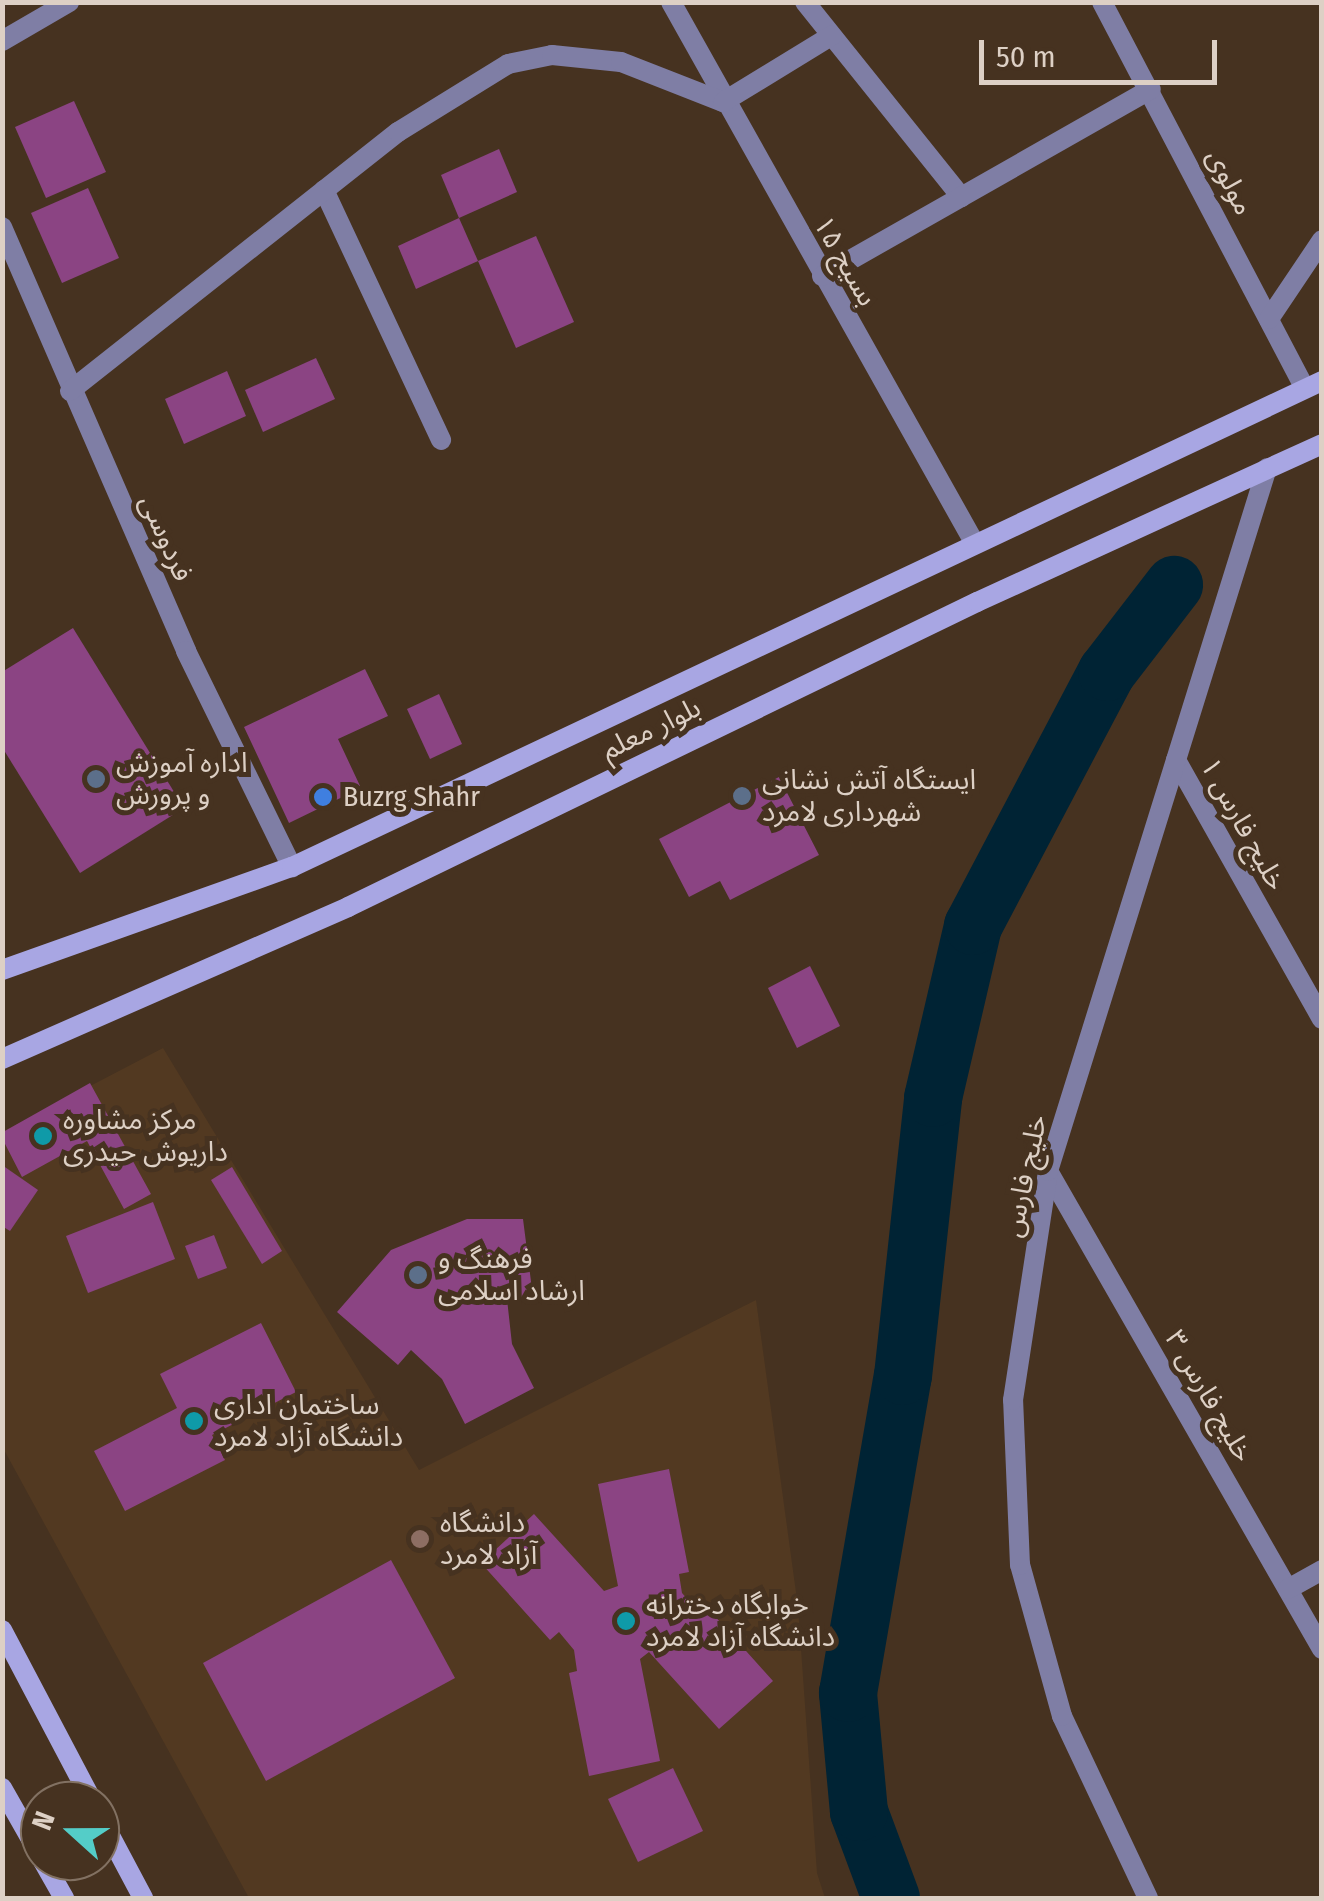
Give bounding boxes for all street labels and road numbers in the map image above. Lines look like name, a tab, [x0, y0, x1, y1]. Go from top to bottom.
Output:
street label: مولوی	[1199, 143, 1261, 221]
street label: بسیج ۱۵	[806, 210, 884, 312]
street label: فردوسی	[132, 490, 200, 586]
street label: بلوار معلم	[596, 691, 706, 767]
street label: خلیج فارس ۱	[1193, 752, 1293, 896]
street label: خلیج فارس	[996, 1112, 1054, 1240]
street label: خلیج فارس ۳	[1158, 1324, 1260, 1468]

